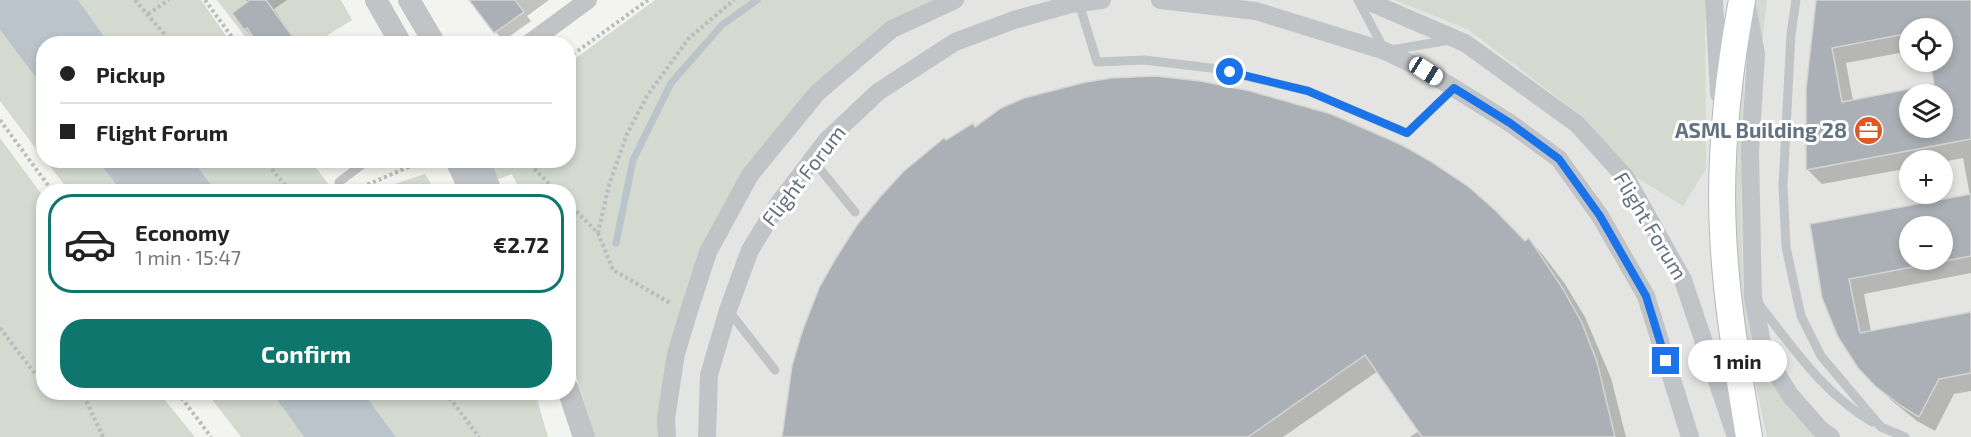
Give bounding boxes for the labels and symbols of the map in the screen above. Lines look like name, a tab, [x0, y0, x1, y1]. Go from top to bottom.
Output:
car	[1406, 54, 1446, 88]
route start	[1216, 58, 1243, 85]
office icon: ASML Building 28	[1852, 115, 1884, 147]
place label: ASML Building 28	[1675, 117, 1847, 142]
street label: Flight Forum	[756, 120, 850, 230]
street label: Flight Forum	[1609, 167, 1693, 284]
callout: 1 min	[1687, 340, 1786, 382]
route end	[1652, 347, 1679, 374]

